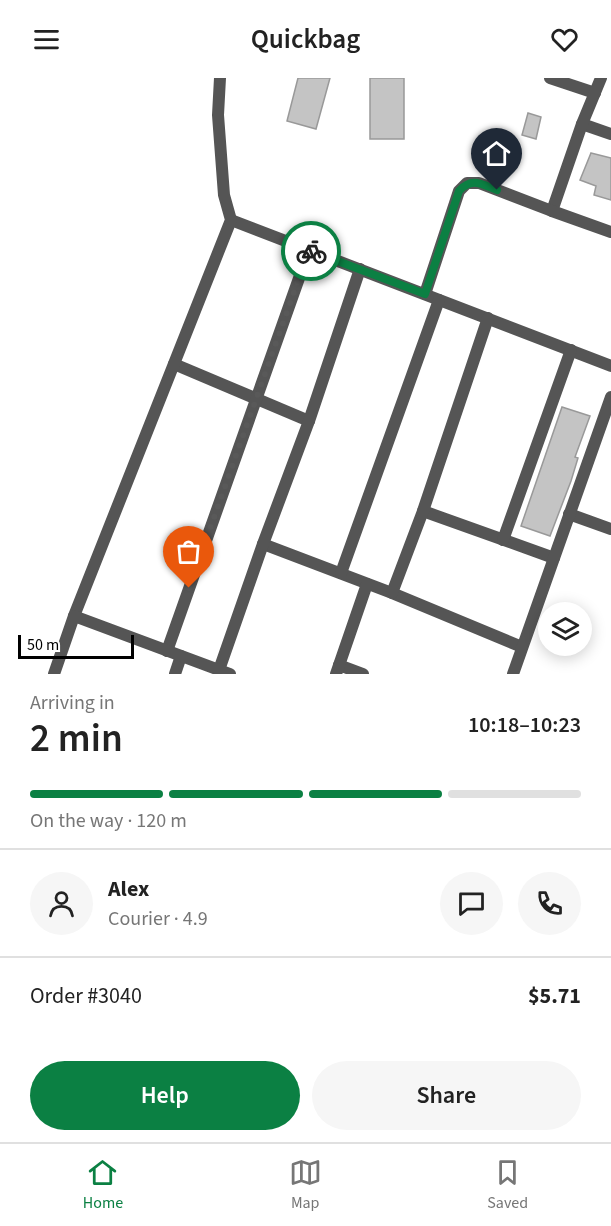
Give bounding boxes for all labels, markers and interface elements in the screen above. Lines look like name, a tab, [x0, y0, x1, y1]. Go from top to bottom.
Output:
text: Quickbag	[251, 20, 360, 59]
icon: menu	[30, 23, 63, 56]
icon: heart	[548, 23, 581, 56]
pin	[471, 128, 522, 190]
icon: home	[480, 137, 513, 170]
courier	[281, 221, 341, 281]
icon: bike	[295, 235, 328, 268]
pin	[163, 526, 214, 588]
icon: bag	[172, 535, 205, 568]
map controls	[538, 602, 592, 656]
button: layers	[538, 602, 592, 656]
scale bar	[18, 632, 134, 660]
text: 50 m	[27, 634, 59, 656]
text: Arriving in	[30, 689, 115, 717]
text: 10:18–10:23	[468, 709, 581, 741]
text: 2 min	[30, 711, 123, 767]
text: On the way · 120 m	[30, 807, 187, 835]
button: person	[30, 872, 93, 935]
button: chat	[440, 872, 503, 935]
button: phone	[518, 872, 581, 935]
text: Alex	[108, 873, 149, 905]
text: Courier · 4.9	[108, 905, 208, 933]
text: Order #3040	[30, 980, 142, 1012]
text: $5.71	[528, 980, 581, 1012]
button: Help	[30, 1061, 300, 1130]
button: Share	[312, 1061, 581, 1130]
tab: Home	[83, 1156, 123, 1214]
tab: Map	[289, 1156, 322, 1214]
tab: Saved	[487, 1156, 528, 1214]

